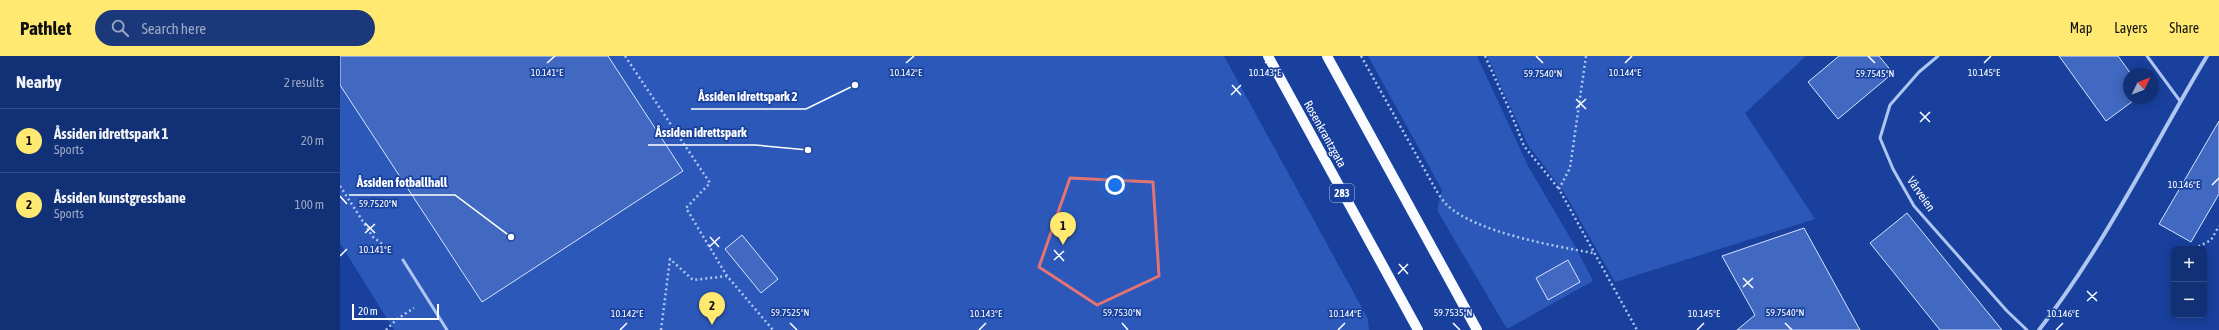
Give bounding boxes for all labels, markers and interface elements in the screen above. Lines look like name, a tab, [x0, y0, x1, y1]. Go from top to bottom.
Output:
search box	[95, 10, 375, 46]
text: Pathlet	[20, 17, 71, 39]
icon: search	[109, 17, 131, 39]
text: Search here	[141, 20, 206, 37]
text: Map	[2070, 20, 2092, 36]
text: Layers	[2114, 20, 2147, 36]
text: Share	[2169, 20, 2199, 36]
text: 10.141°E	[531, 67, 564, 78]
text: 10.142°E	[890, 67, 923, 78]
text: 10.143°E	[1249, 67, 1282, 78]
text: 10.144°E	[1609, 67, 1642, 78]
text: 10.145°E	[1968, 67, 2001, 78]
text: 59.7540°N	[1524, 68, 1562, 79]
text: 59.7545°N	[1856, 68, 1894, 79]
north arrow	[2123, 68, 2159, 104]
text: Nearby	[16, 72, 62, 92]
text: 2 results	[284, 75, 324, 90]
callout: Åssiden idrettspark 2	[691, 84, 806, 109]
text: Åssiden idrettspark 2	[697, 89, 798, 104]
street label: Rosenkrantzgata	[1301, 98, 1349, 170]
callout: Åssiden idrettspark	[648, 120, 755, 145]
text: Åssiden idrettspark 1	[54, 125, 169, 142]
text: Åssiden idrettspark	[654, 125, 747, 140]
text: 1	[26, 133, 32, 148]
text: 20 m	[301, 133, 324, 148]
text: Sports	[54, 142, 84, 157]
callout: Åssiden fotballhall	[349, 170, 455, 195]
street label: Vårveien	[1904, 174, 1938, 214]
text: Åssiden fotballhall	[356, 175, 448, 190]
your location	[1105, 175, 1125, 195]
text: 10.146°E	[2168, 179, 2201, 190]
road number: 283	[1330, 184, 1354, 202]
text: Åssiden kunstgressbane	[54, 189, 186, 206]
text: 2	[26, 197, 32, 212]
text: 100 m	[295, 197, 324, 212]
text: 59.7520°N	[359, 198, 397, 209]
text: Sports	[54, 206, 84, 221]
pin: 1	[1050, 212, 1076, 245]
text: 10.141°E	[359, 244, 392, 255]
map controls	[2171, 246, 2207, 318]
button: +	[2171, 246, 2207, 282]
button: −	[2171, 282, 2207, 318]
pin: 2	[699, 292, 725, 325]
scale bar	[352, 302, 439, 321]
text: 20 m	[358, 305, 378, 317]
text: 59.7525°N	[771, 307, 809, 318]
text: 59.7530°N	[1103, 307, 1141, 318]
text: 59.7535°N	[1434, 307, 1472, 318]
text: 59.7540°N	[1766, 307, 1804, 318]
text: 10.142°E	[611, 308, 644, 319]
text: 10.143°E	[970, 308, 1003, 319]
text: 10.144°E	[1329, 308, 1362, 319]
text: 10.145°E	[1688, 308, 1721, 319]
text: 10.146°E	[2047, 308, 2080, 319]

